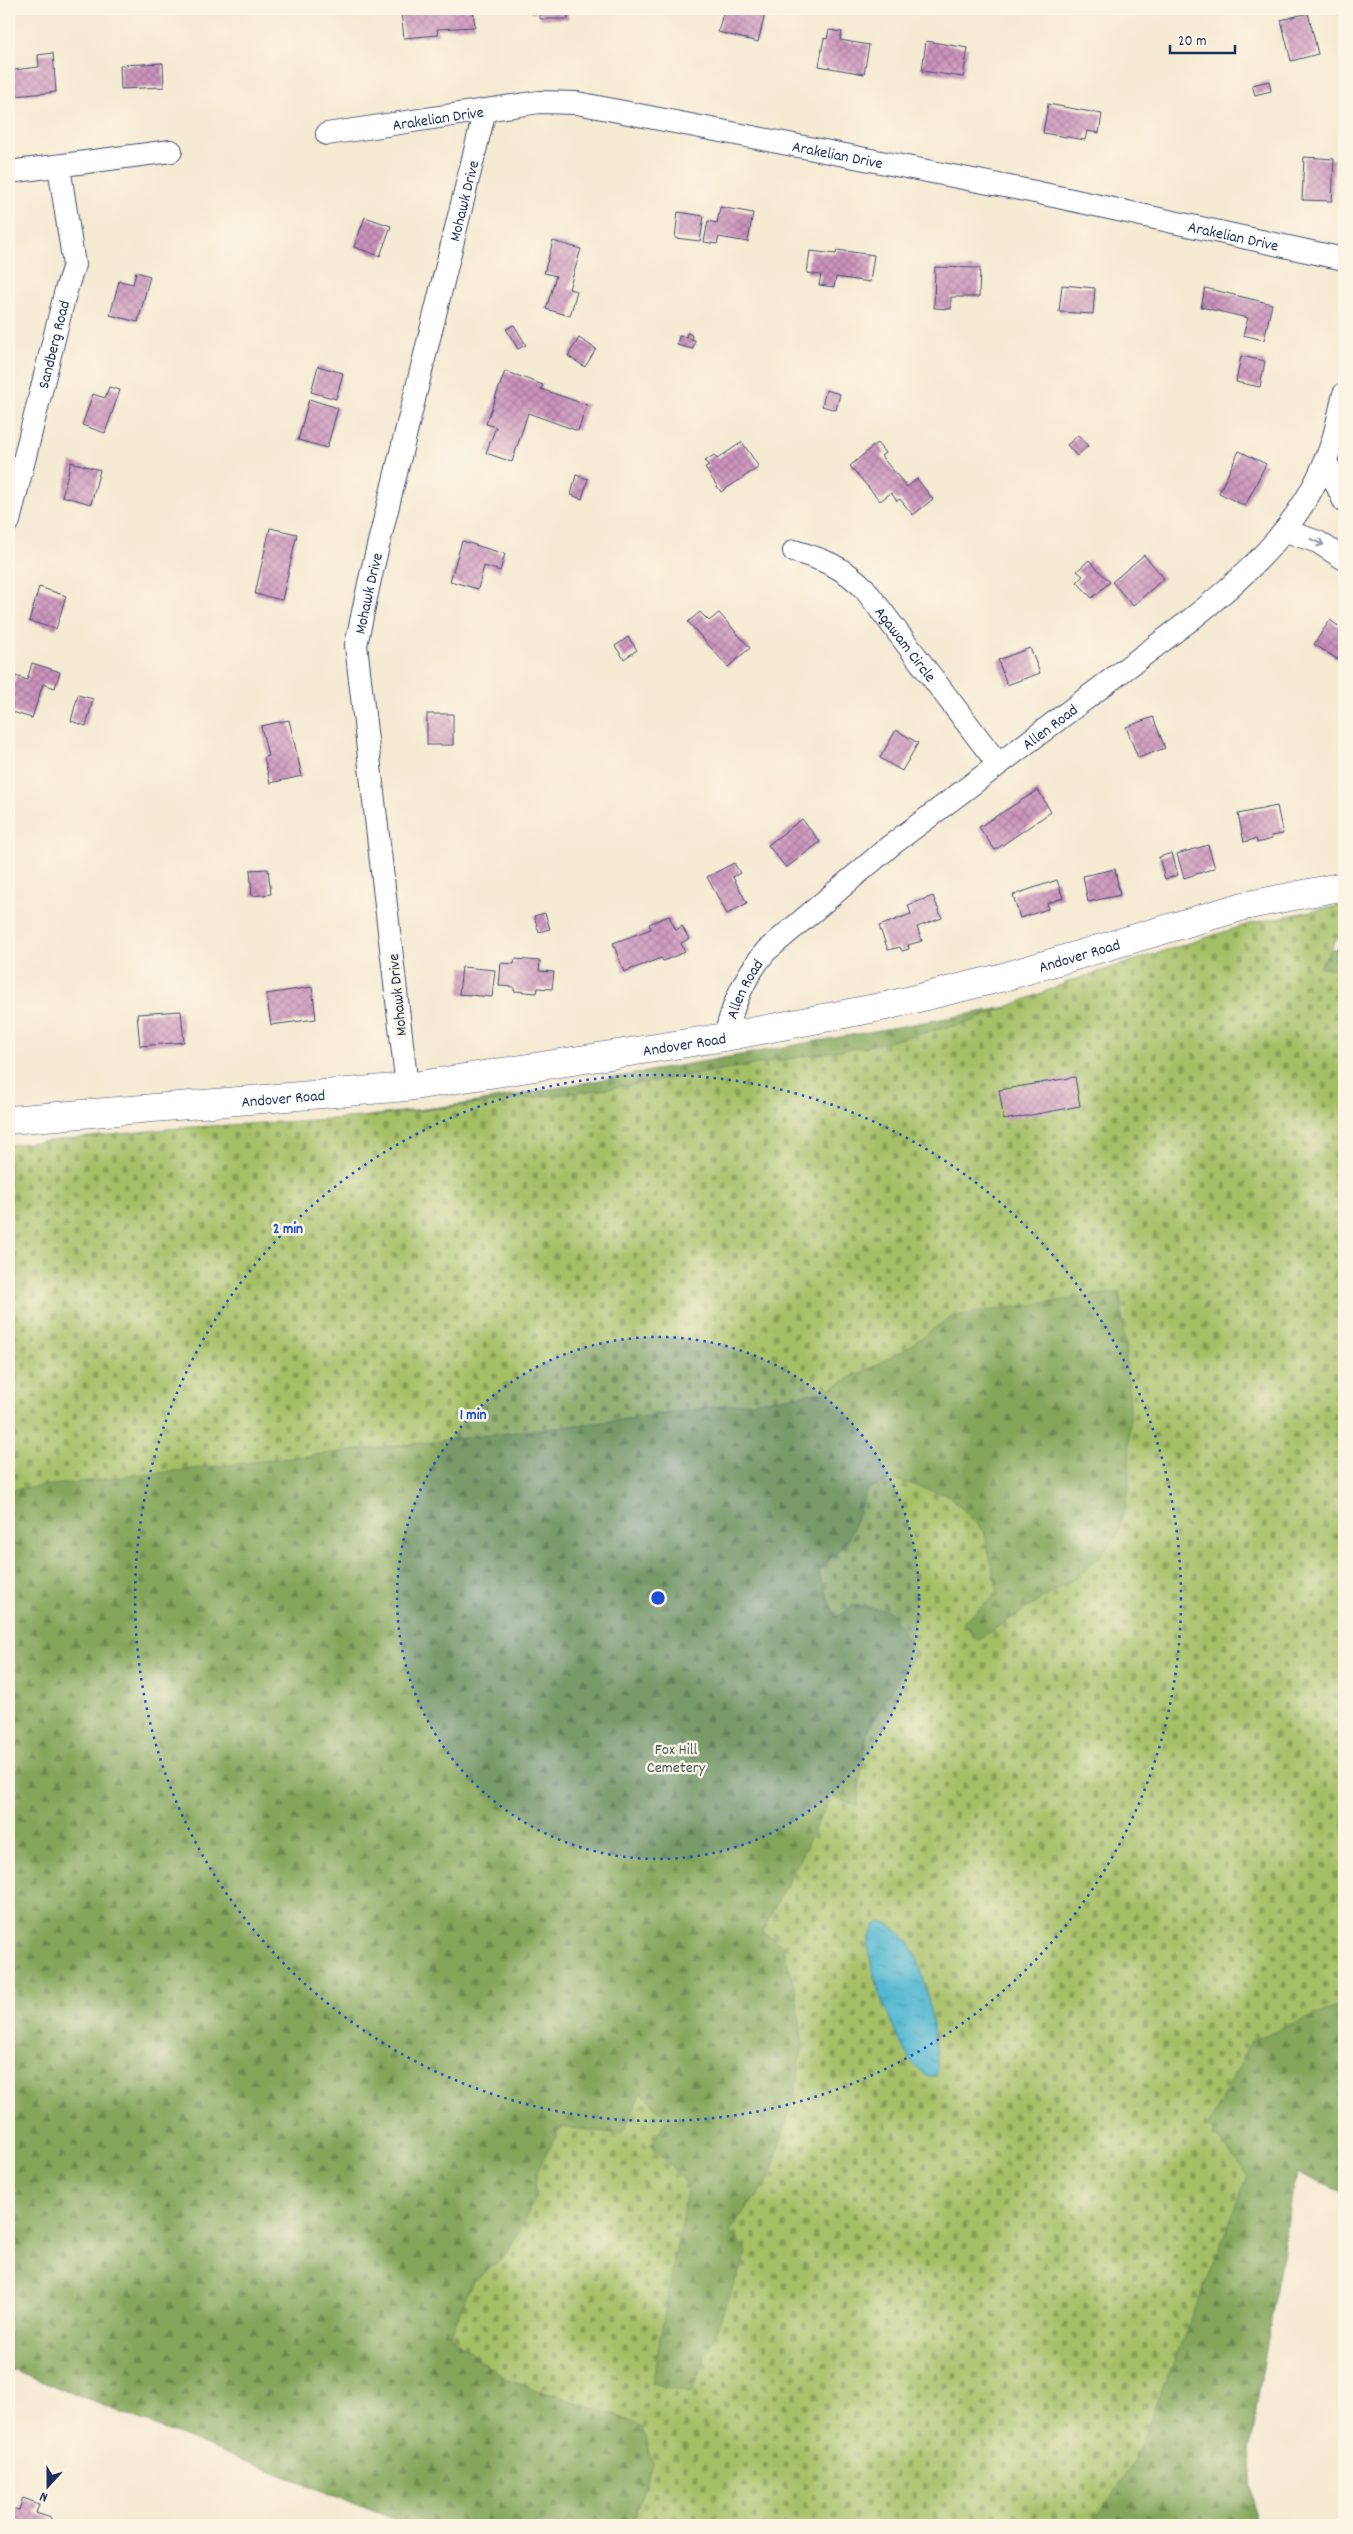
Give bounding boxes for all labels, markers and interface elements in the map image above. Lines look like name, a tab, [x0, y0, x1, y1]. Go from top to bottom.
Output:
scale bar	[1170, 22, 1236, 54]
text: 20 m	[1178, 31, 1206, 53]
street label: Arakelian Drive	[391, 102, 485, 138]
street label: Arakelian Drive	[790, 136, 885, 176]
street label: Mohawk Drive	[444, 158, 486, 244]
street label: Arakelian Drive	[1185, 216, 1280, 258]
street label: Sandberg Road	[33, 298, 77, 391]
one-way arrow	[1309, 538, 1324, 548]
street label: Mohawk Drive	[350, 551, 390, 636]
street label: Agawam Circle	[868, 602, 941, 688]
street label: Allen Road	[1018, 700, 1083, 757]
street label: Andover Road	[1036, 934, 1123, 980]
street label: Mohawk Drive	[383, 952, 414, 1037]
street label: Allen Road	[722, 955, 770, 1022]
street label: Andover Road	[641, 1028, 728, 1064]
street label: Andover Road	[240, 1085, 326, 1115]
text: 2 min	[273, 1219, 303, 1241]
text: 1 min	[460, 1405, 486, 1427]
centre of rings	[649, 1589, 667, 1607]
park label: Fox Hill Cemetery	[647, 1739, 706, 1780]
north arrow	[22, 2462, 72, 2512]
text: N	[37, 2486, 51, 2507]

